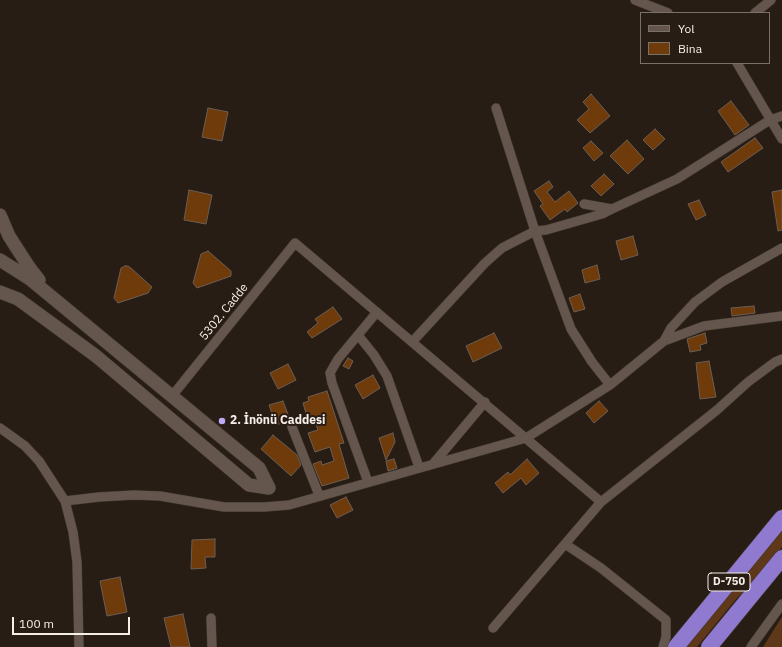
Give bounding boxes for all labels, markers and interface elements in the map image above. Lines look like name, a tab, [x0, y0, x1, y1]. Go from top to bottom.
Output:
legend	[640, 12, 770, 64]
text: Yol	[678, 21, 695, 36]
text: Bina	[678, 41, 702, 56]
street label: 5302. Cadde	[197, 281, 251, 343]
place label: 2. İnönü Caddesi	[230, 414, 325, 428]
marker: 2. İnönü Caddesi	[217, 416, 227, 426]
road number: D-750	[708, 573, 750, 591]
scale bar	[14, 609, 132, 635]
text: 100 m	[19, 616, 54, 631]

